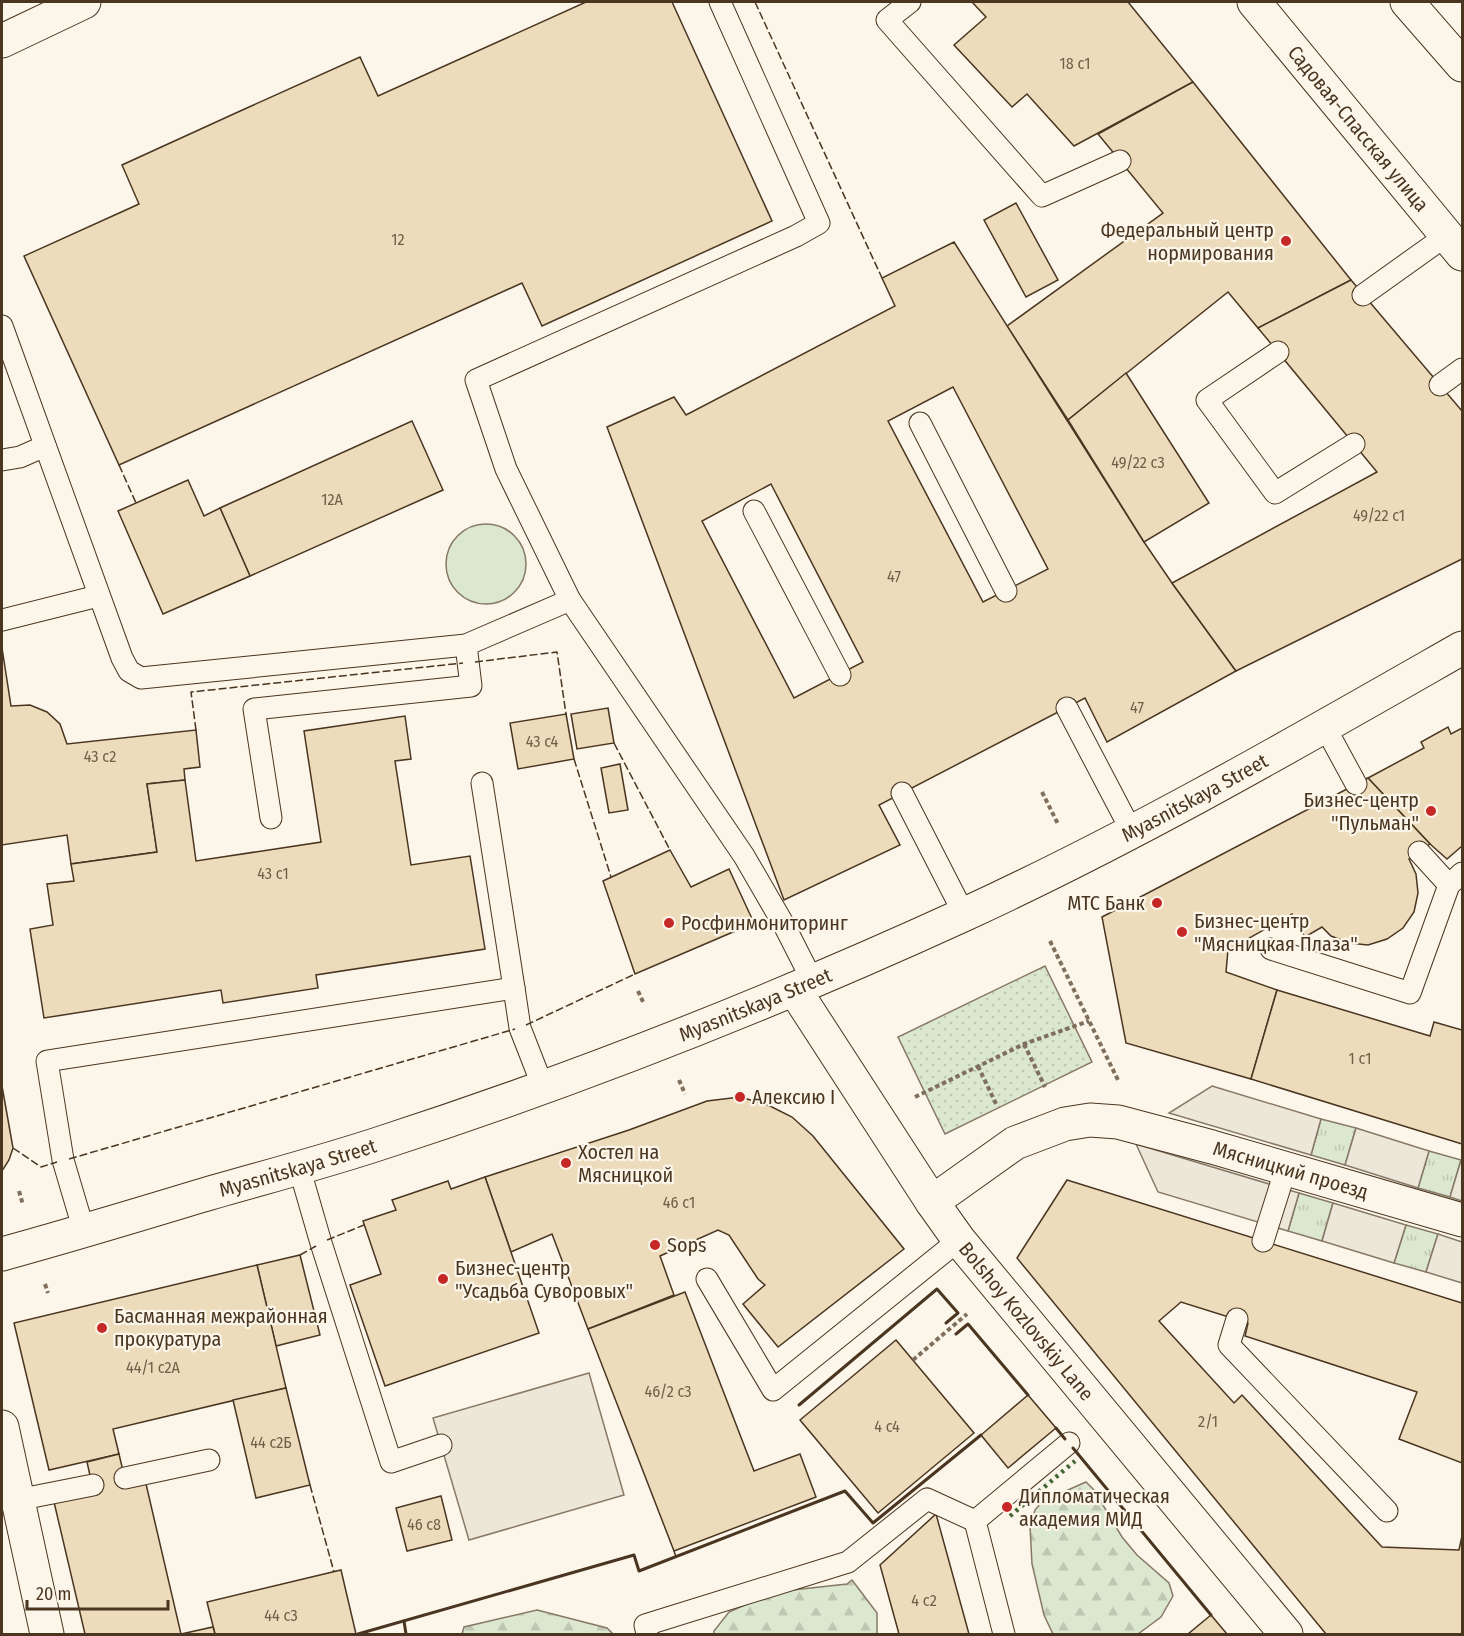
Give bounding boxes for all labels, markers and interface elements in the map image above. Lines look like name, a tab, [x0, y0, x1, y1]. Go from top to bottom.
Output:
street label: Садовая-Спасская улица	[1283, 41, 1434, 216]
house number: 18 с1	[1060, 54, 1090, 73]
place label: Федеральный центр нормирования	[1101, 218, 1274, 265]
house number: 12	[391, 230, 405, 249]
marker: Федеральный центр нормирования	[1279, 234, 1293, 248]
house number: 49/22 с3	[1111, 453, 1165, 472]
house number: 12А	[321, 490, 343, 509]
house number: 49/22 с1	[1353, 506, 1405, 525]
house number: 47	[887, 567, 901, 586]
house number: 47	[1130, 698, 1144, 717]
house number: 43 с4	[526, 732, 559, 751]
house number: 43 с2	[84, 747, 116, 766]
street label: Myasnitskaya Street	[1117, 748, 1272, 847]
place label: Бизнес-центр "Пульман"	[1304, 788, 1419, 835]
marker: Бизнес-центр "Пульман"	[1424, 804, 1438, 818]
house number: 43 с1	[257, 864, 289, 883]
place label: МТС Банк	[1067, 891, 1146, 915]
marker: МТС Банк	[1150, 896, 1164, 910]
place label: Бизнес-центр "Мясницкая Плаза"	[1194, 909, 1358, 956]
place label: Росфинмониторинг	[681, 911, 848, 935]
marker: Росфинмониторинг	[662, 916, 676, 930]
marker: Бизнес-центр "Мясницкая Плаза"	[1175, 925, 1189, 939]
street label: Myasnitskaya Street	[676, 962, 836, 1047]
house number: 1 с1	[1349, 1049, 1371, 1068]
place label: Алексию I	[752, 1085, 835, 1109]
marker: Алексию I	[733, 1090, 747, 1104]
street label: Myasnitskaya Street	[216, 1133, 380, 1202]
street label: Мясницкий проезд	[1210, 1136, 1371, 1204]
place label: Хостел на Мясницкой	[578, 1140, 673, 1187]
marker: Хостел на Мясницкой	[559, 1156, 573, 1170]
house number: 46 с1	[663, 1193, 695, 1212]
place label: Sops	[667, 1233, 707, 1257]
street label: Bolshoy Kozlovskiy Lane	[954, 1237, 1099, 1405]
marker: Sops	[648, 1238, 662, 1252]
place label: Бизнес-центр "Усадьба Суворовых"	[455, 1256, 633, 1303]
marker: Бизнес-центр "Усадьба Суворовых"	[436, 1272, 450, 1286]
place label: Басманная межрайонная прокуратура	[114, 1304, 328, 1351]
marker: Басманная межрайонная прокуратура	[95, 1321, 109, 1335]
house number: 44/1 с2А	[126, 1358, 181, 1377]
house number: 46/2 с3	[644, 1382, 692, 1401]
house number: 2/1	[1198, 1412, 1218, 1431]
house number: 4 с4	[874, 1417, 900, 1436]
house number: 44 с2Б	[250, 1433, 292, 1452]
place label: Дипломатическая академия МИД	[1018, 1484, 1170, 1531]
marker: Дипломатическая академия МИД	[1000, 1500, 1014, 1514]
house number: 46 с8	[407, 1515, 441, 1534]
scale bar	[27, 1573, 168, 1611]
text: 20 m	[36, 1583, 71, 1605]
house number: 4 с2	[911, 1591, 937, 1610]
house number: 44 с3	[264, 1606, 298, 1625]

